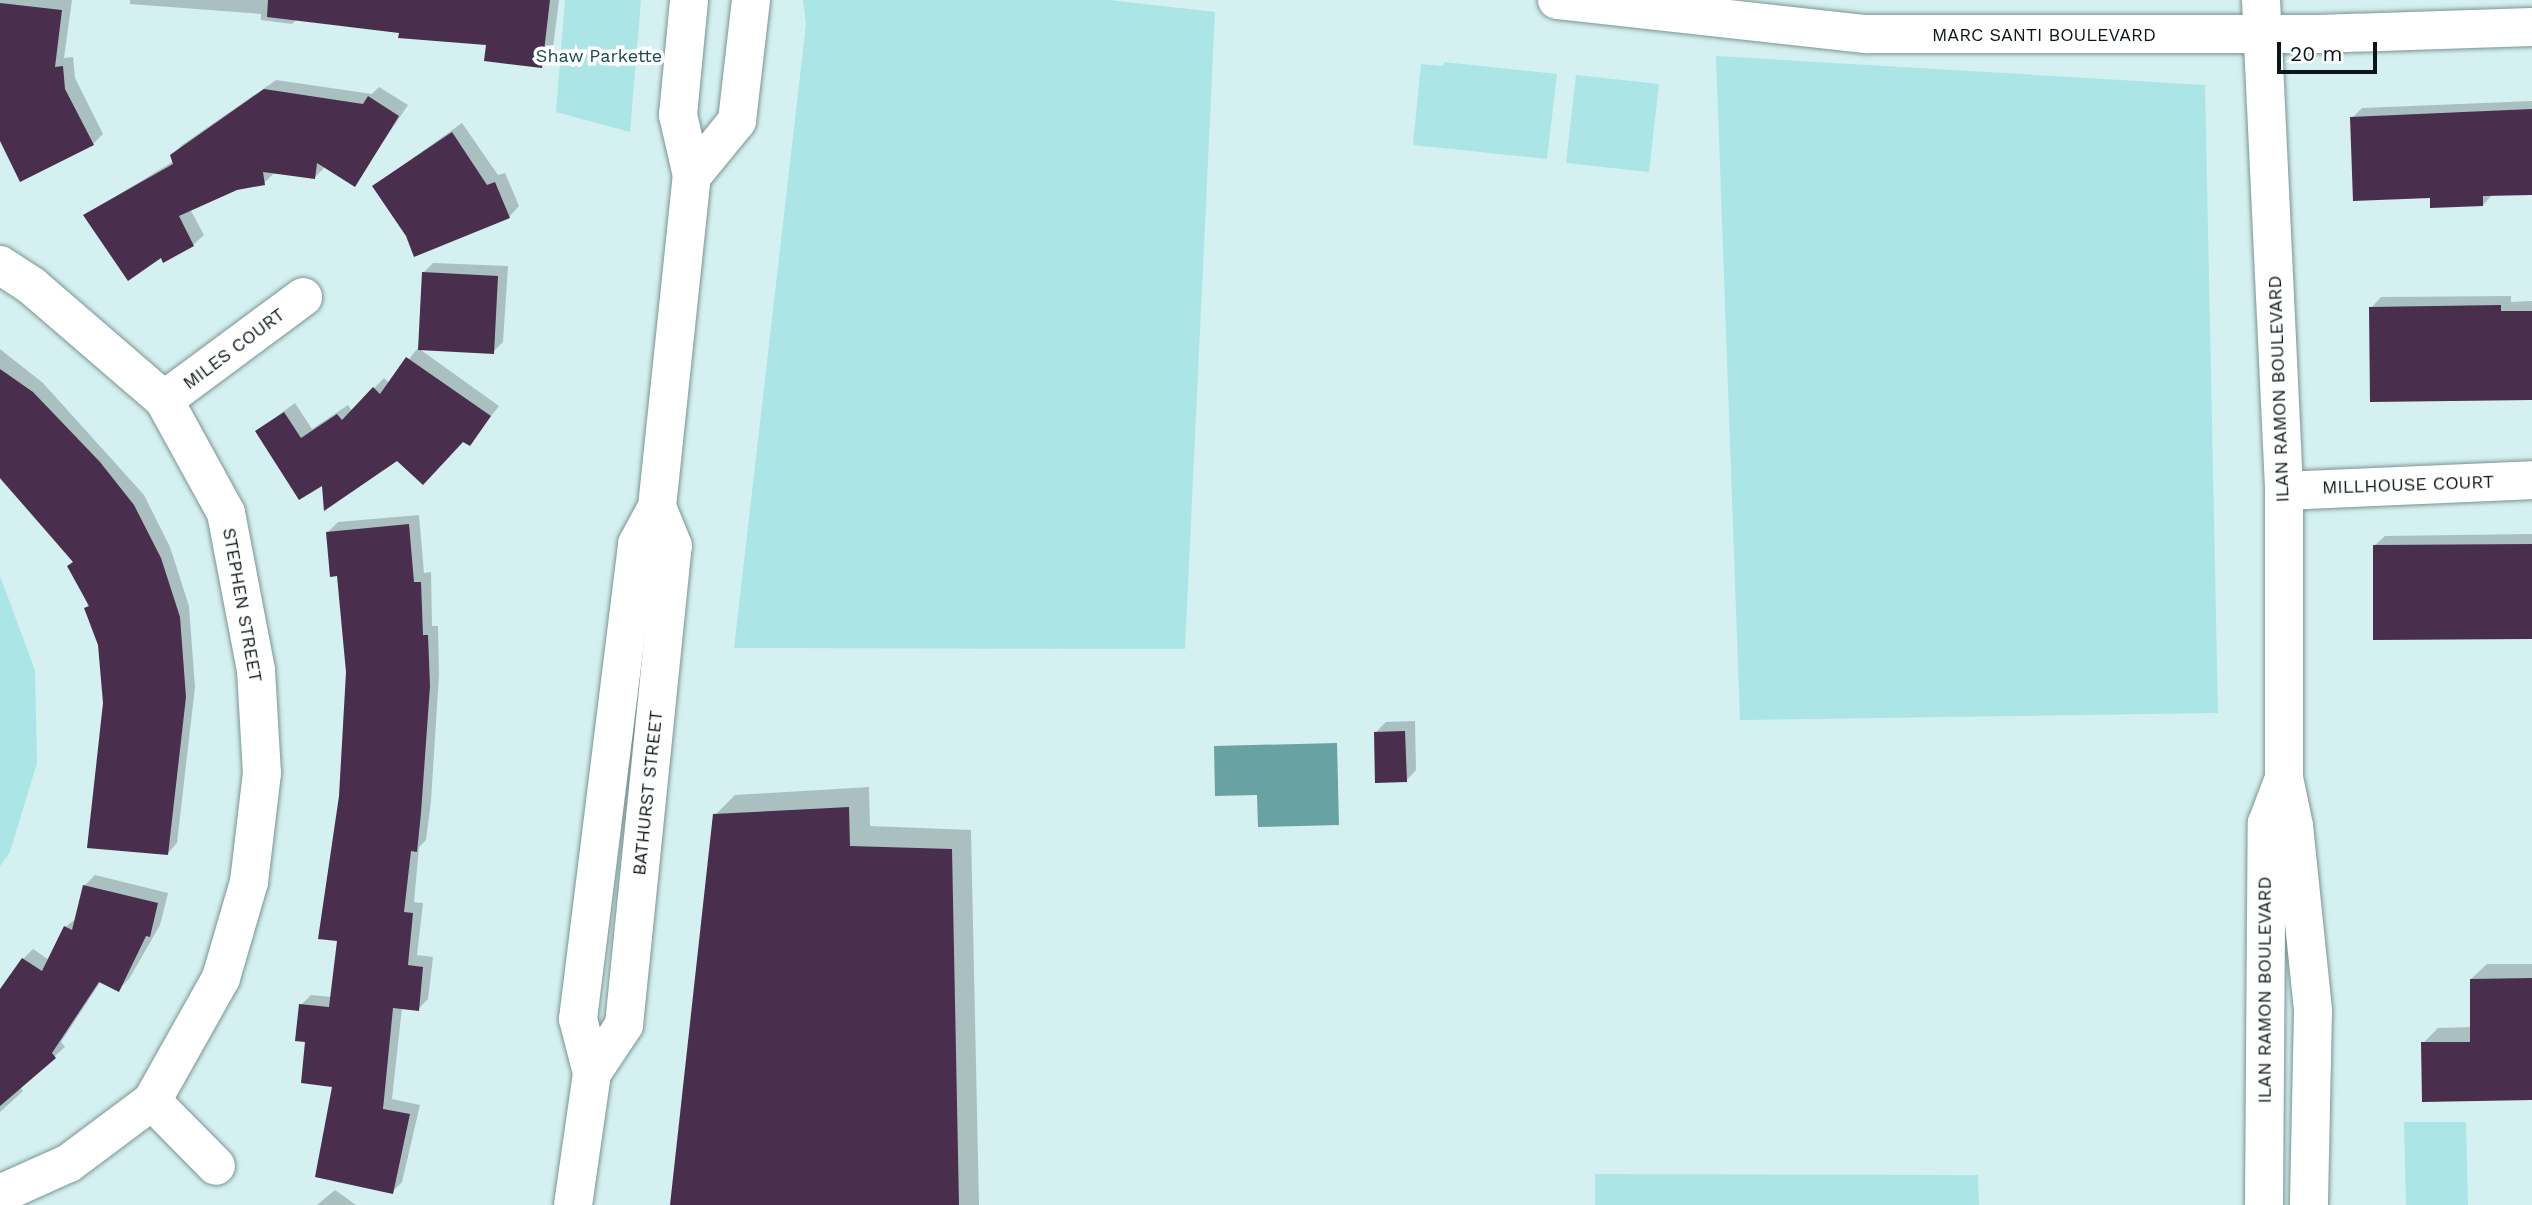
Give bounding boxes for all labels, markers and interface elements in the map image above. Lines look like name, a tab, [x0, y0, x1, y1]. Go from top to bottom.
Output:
street label: MARC SANTI BOULEVARD	[1932, 24, 2156, 46]
scale bar	[2280, 28, 2380, 72]
text: 20 m	[2290, 41, 2342, 66]
park label: Shaw Parkette	[536, 45, 662, 67]
street label: ILAN RAMON BOULEVARD	[2264, 275, 2294, 503]
street label: MILES COURT	[179, 304, 289, 394]
street label: MILLHOUSE COURT	[2322, 471, 2494, 499]
street label: STEPHEN STREET	[218, 526, 266, 684]
street label: BATHURST STREET	[629, 709, 667, 877]
street label: ILAN RAMON BOULEVARD	[2254, 877, 2276, 1103]

